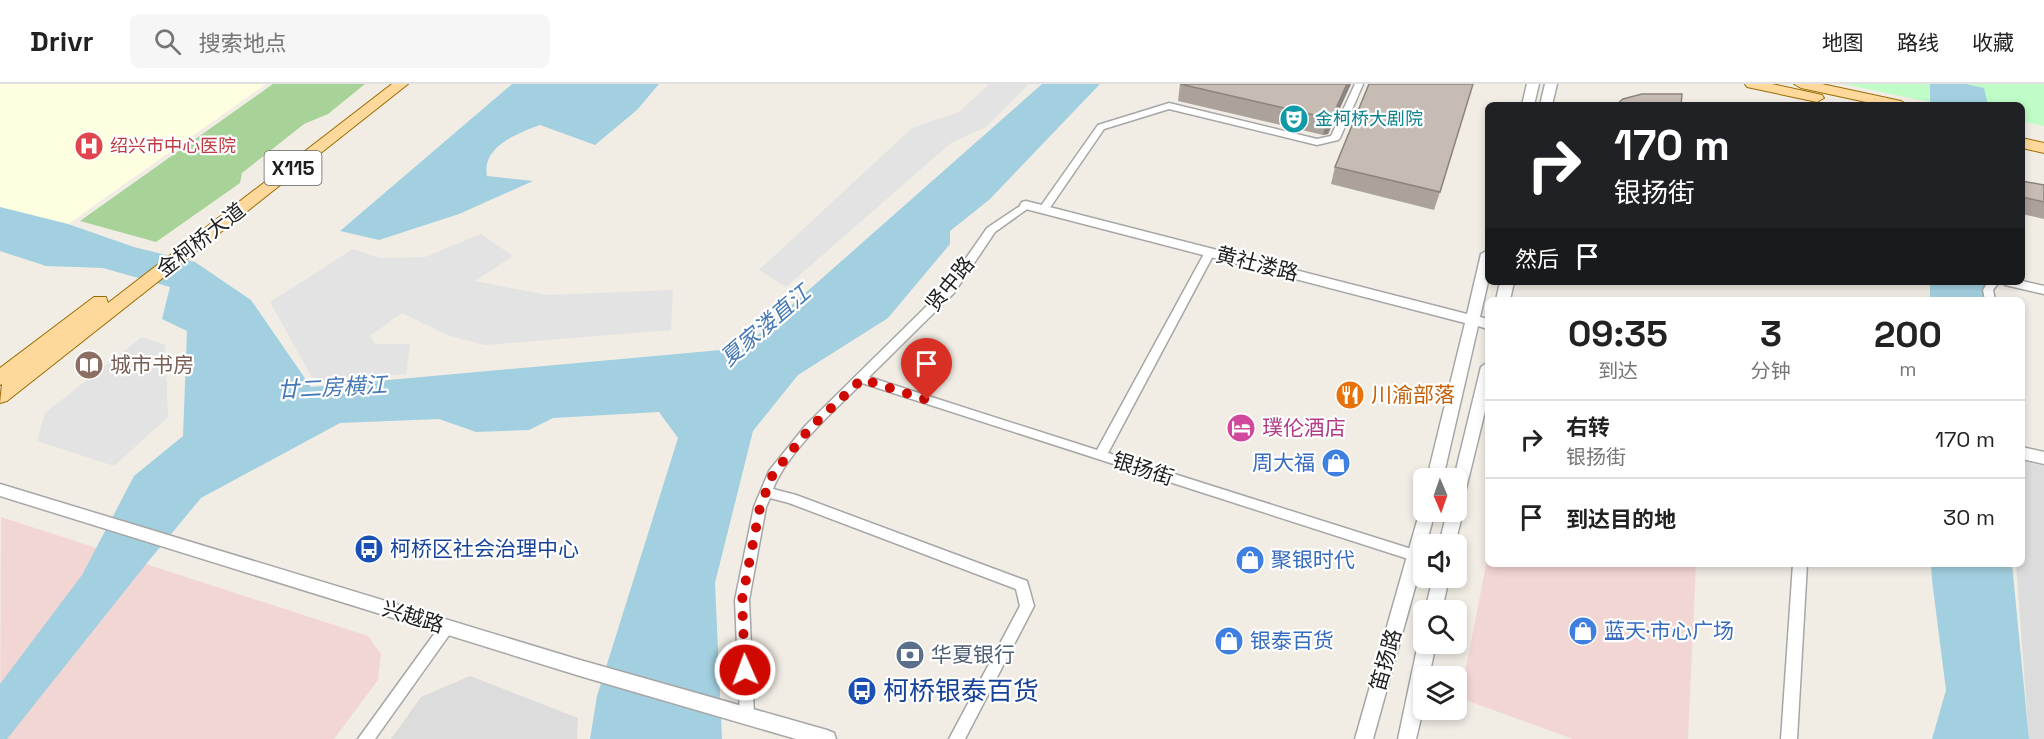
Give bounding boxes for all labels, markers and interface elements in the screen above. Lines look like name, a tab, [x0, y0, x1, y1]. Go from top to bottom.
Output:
search box	[130, 14, 550, 68]
text: Drivr	[30, 23, 94, 59]
icon: search	[151, 25, 184, 58]
text: 搜索地点	[199, 29, 287, 57]
text: 地图	[1822, 29, 1864, 56]
text: 路线	[1897, 29, 1939, 56]
text: 收藏	[1972, 29, 2014, 56]
theatre icon: 金柯桥大剧院	[1278, 103, 1310, 135]
place label: 金柯桥大剧院	[1315, 107, 1423, 130]
text: 170 m	[1614, 119, 1730, 172]
icon: right	[1515, 126, 1593, 204]
hospital icon: 绍兴市中心医院	[73, 130, 105, 162]
place label: 绍兴市中心医院	[110, 134, 236, 157]
road number: X115	[264, 151, 322, 185]
text: 银扬街	[1614, 175, 1695, 210]
street label: 金柯桥大道	[151, 197, 250, 283]
street label: 黄社溇路	[1213, 240, 1301, 287]
icon: arrive	[1571, 240, 1604, 273]
text: 然后	[1515, 245, 1559, 273]
street label: 贤中路	[919, 251, 980, 317]
water label: 夏家溇直江	[714, 277, 817, 372]
text: 09:35	[1568, 311, 1668, 357]
text: 3	[1760, 311, 1782, 357]
text: 200	[1874, 312, 1942, 358]
pin	[901, 338, 952, 400]
icon: arrive	[910, 347, 943, 380]
library icon: 城市书房	[73, 349, 105, 381]
place label: 城市书房	[110, 351, 194, 378]
text: m	[1899, 356, 1917, 382]
text: 到达	[1598, 358, 1638, 384]
text: 分钟	[1751, 358, 1791, 384]
water label: 廿二房横江	[276, 370, 390, 404]
restaurant icon: 川渝部落	[1334, 379, 1366, 411]
place label: 川渝部落	[1371, 381, 1455, 408]
hotel icon: 璞伦酒店	[1225, 412, 1257, 444]
text: 右转	[1566, 413, 1610, 441]
place label: 璞伦酒店	[1262, 414, 1346, 441]
icon: right	[1515, 423, 1548, 456]
text: 170 m	[1935, 425, 1995, 453]
text: 银扬街	[1566, 444, 1626, 470]
street label: 银扬街	[1109, 446, 1177, 491]
shop icon: 周大福	[1320, 447, 1352, 479]
place label: 周大福	[1252, 449, 1315, 476]
north arrow	[1413, 468, 1467, 522]
map controls	[1413, 468, 1467, 720]
icon: arrive	[1515, 501, 1548, 534]
text: 30 m	[1943, 503, 1995, 531]
text: 到达目的地	[1566, 505, 1676, 533]
bus stop icon: 柯桥区社会治理中心	[353, 533, 385, 565]
button: sound	[1413, 534, 1467, 588]
place label: 柯桥区社会治理中心	[390, 535, 579, 562]
shop icon: 聚银时代	[1234, 544, 1266, 576]
place label: 聚银时代	[1271, 546, 1355, 573]
street label: 兴越路	[379, 594, 447, 639]
button: search	[1413, 600, 1467, 654]
shop icon: 蓝天·市心广场	[1567, 615, 1599, 647]
place label: 蓝天·市心广场	[1604, 617, 1734, 644]
shop icon: 银泰百货	[1213, 625, 1245, 657]
street label: 笛扬路	[1364, 626, 1407, 694]
place label: 银泰百货	[1250, 627, 1334, 654]
position arrow	[713, 638, 777, 702]
bank icon: 华夏银行	[894, 639, 926, 671]
place label: 华夏银行	[931, 641, 1015, 668]
button: layers	[1413, 666, 1467, 720]
place label: 柯桥银泰百货	[883, 674, 1039, 708]
bus stop icon: 柯桥银泰百货	[846, 675, 878, 707]

